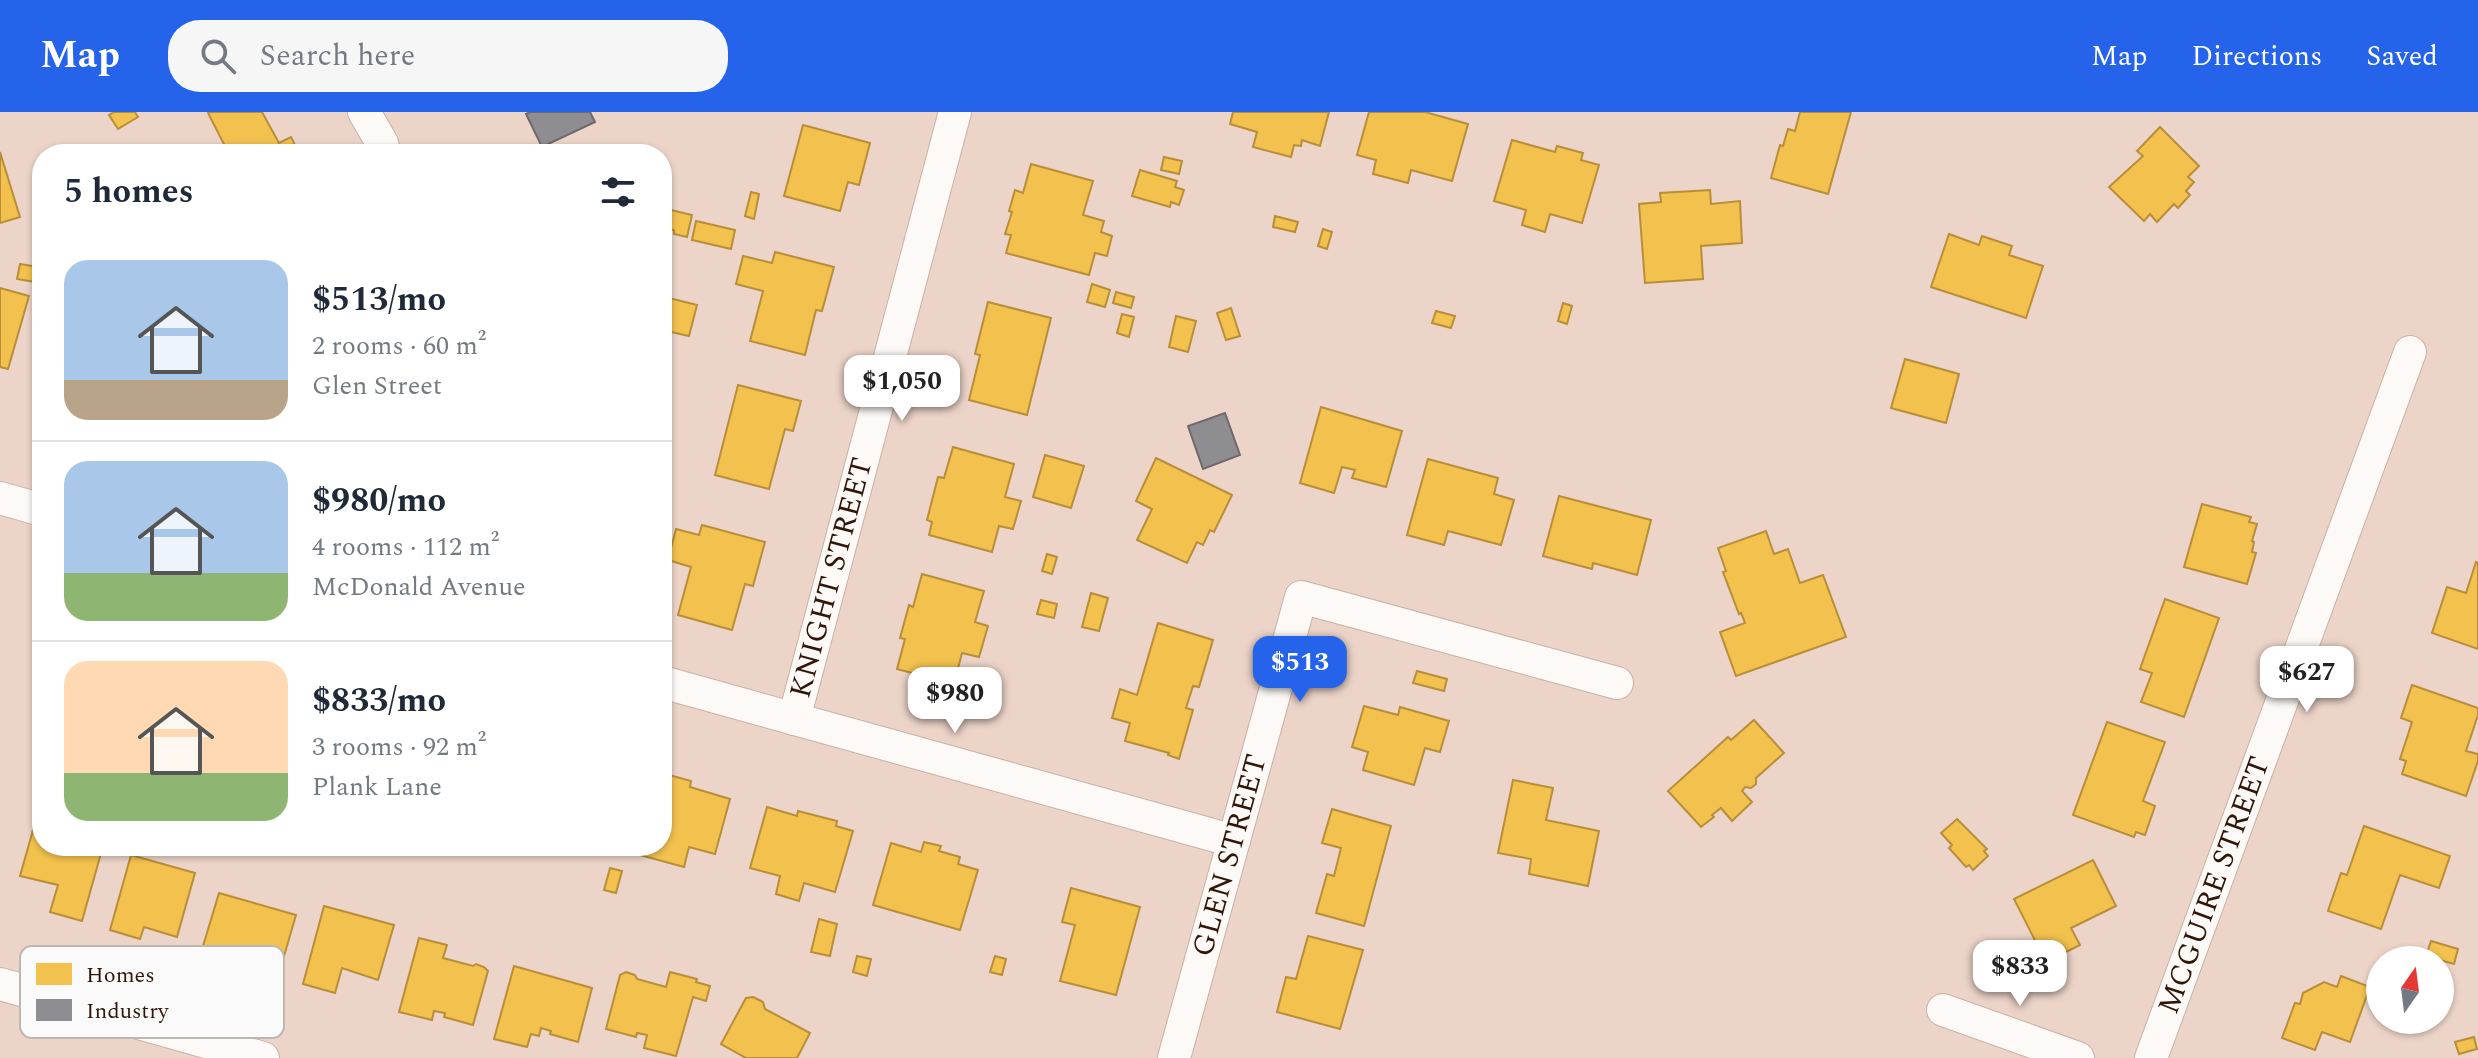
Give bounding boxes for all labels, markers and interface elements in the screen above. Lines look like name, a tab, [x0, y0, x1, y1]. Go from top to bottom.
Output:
search box	[168, 20, 728, 92]
text: Map	[40, 27, 120, 85]
text: Search here	[260, 33, 415, 79]
icon: search	[196, 34, 240, 78]
text: Map	[2091, 35, 2148, 78]
text: Directions	[2192, 35, 2322, 78]
text: Saved	[2366, 35, 2438, 78]
text: 5 homes	[64, 166, 194, 218]
icon: filters	[596, 170, 640, 214]
text: $513/mo	[312, 274, 446, 326]
icon: home	[128, 292, 224, 388]
text: 2 rooms · 60 m²	[312, 326, 486, 366]
pin: $1,050	[837, 355, 967, 423]
text: $1,050	[862, 361, 942, 401]
text: Glen Street	[312, 366, 442, 406]
street label: KNIGHT STREET	[777, 452, 885, 703]
text: $980/mo	[312, 475, 446, 527]
icon: home	[128, 493, 224, 589]
text: 4 rooms · 112 m²	[312, 527, 499, 567]
text: McDonald Avenue	[312, 567, 526, 607]
pin: $513	[1253, 636, 1347, 704]
text: $513	[1271, 642, 1329, 682]
pin: $627	[2260, 646, 2354, 714]
text: $627	[2278, 652, 2336, 692]
pin: $980	[908, 667, 1002, 735]
text: $980	[926, 673, 984, 713]
text: $833/mo	[312, 675, 446, 727]
icon: home	[128, 693, 224, 789]
text: 3 rooms · 92 m²	[312, 727, 486, 767]
street label: GLEN STREET	[1180, 749, 1280, 962]
street label: MCGUIRE STREET	[2146, 750, 2283, 1021]
text: Plank Lane	[312, 767, 442, 807]
pin: $833	[1973, 940, 2067, 1008]
legend	[20, 946, 284, 1038]
text: $833	[1991, 946, 2049, 986]
north arrow	[2366, 946, 2454, 1034]
map controls	[2366, 946, 2454, 1034]
text: Homes	[86, 959, 155, 992]
text: Industry	[86, 995, 170, 1028]

